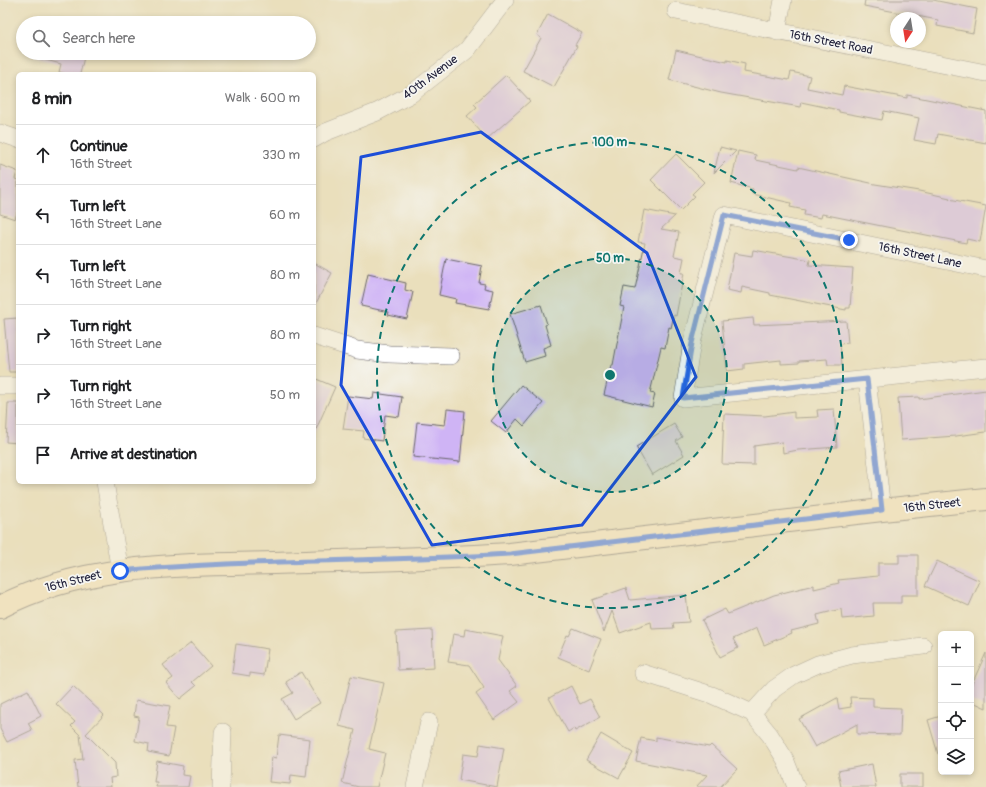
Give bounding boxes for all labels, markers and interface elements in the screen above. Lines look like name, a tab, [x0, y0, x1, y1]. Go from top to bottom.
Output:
north arrow	[890, 12, 926, 48]
search box	[16, 16, 316, 60]
icon: search	[30, 27, 52, 49]
street label: 16th Street Road	[788, 27, 874, 58]
text: Search here	[62, 29, 135, 48]
street label: 40th Avenue	[400, 52, 461, 103]
text: 8 min	[32, 88, 72, 109]
text: Walk · 600 m	[225, 90, 300, 106]
text: 100 m	[593, 135, 628, 150]
text: Continue	[70, 137, 128, 156]
icon: ahead	[32, 144, 54, 166]
text: 330 m	[262, 147, 300, 163]
text: 16th Street	[70, 156, 132, 172]
text: Turn left	[70, 197, 126, 216]
icon: left	[32, 204, 54, 226]
text: 60 m	[269, 207, 300, 223]
text: 16th Street Lane	[70, 216, 162, 232]
route end	[840, 231, 858, 249]
street label: 16th Street Lane	[877, 239, 963, 272]
text: 50 m	[596, 251, 624, 266]
text: Turn left	[70, 257, 126, 276]
icon: left	[32, 264, 54, 286]
text: 80 m	[270, 267, 300, 283]
text: 16th Street Lane	[70, 276, 162, 292]
text: Turn right	[70, 317, 131, 336]
icon: right	[32, 324, 54, 346]
text: 80 m	[270, 327, 300, 343]
text: 16th Street Lane	[70, 336, 162, 352]
centre of rings	[603, 368, 617, 382]
text: Turn right	[70, 377, 131, 396]
icon: right	[32, 384, 54, 406]
text: 50 m	[270, 387, 300, 403]
text: 16th Street Lane	[70, 396, 162, 412]
icon: arrive	[32, 444, 54, 466]
text: Arrive at destination	[70, 445, 197, 464]
street label: 16th Street	[903, 495, 961, 516]
route start	[111, 562, 129, 580]
street label: 16th Street	[44, 567, 103, 596]
map controls	[938, 631, 974, 775]
button: +	[938, 631, 974, 667]
button: −	[938, 667, 974, 703]
button: locate	[938, 703, 974, 739]
button: layers	[938, 739, 974, 775]

